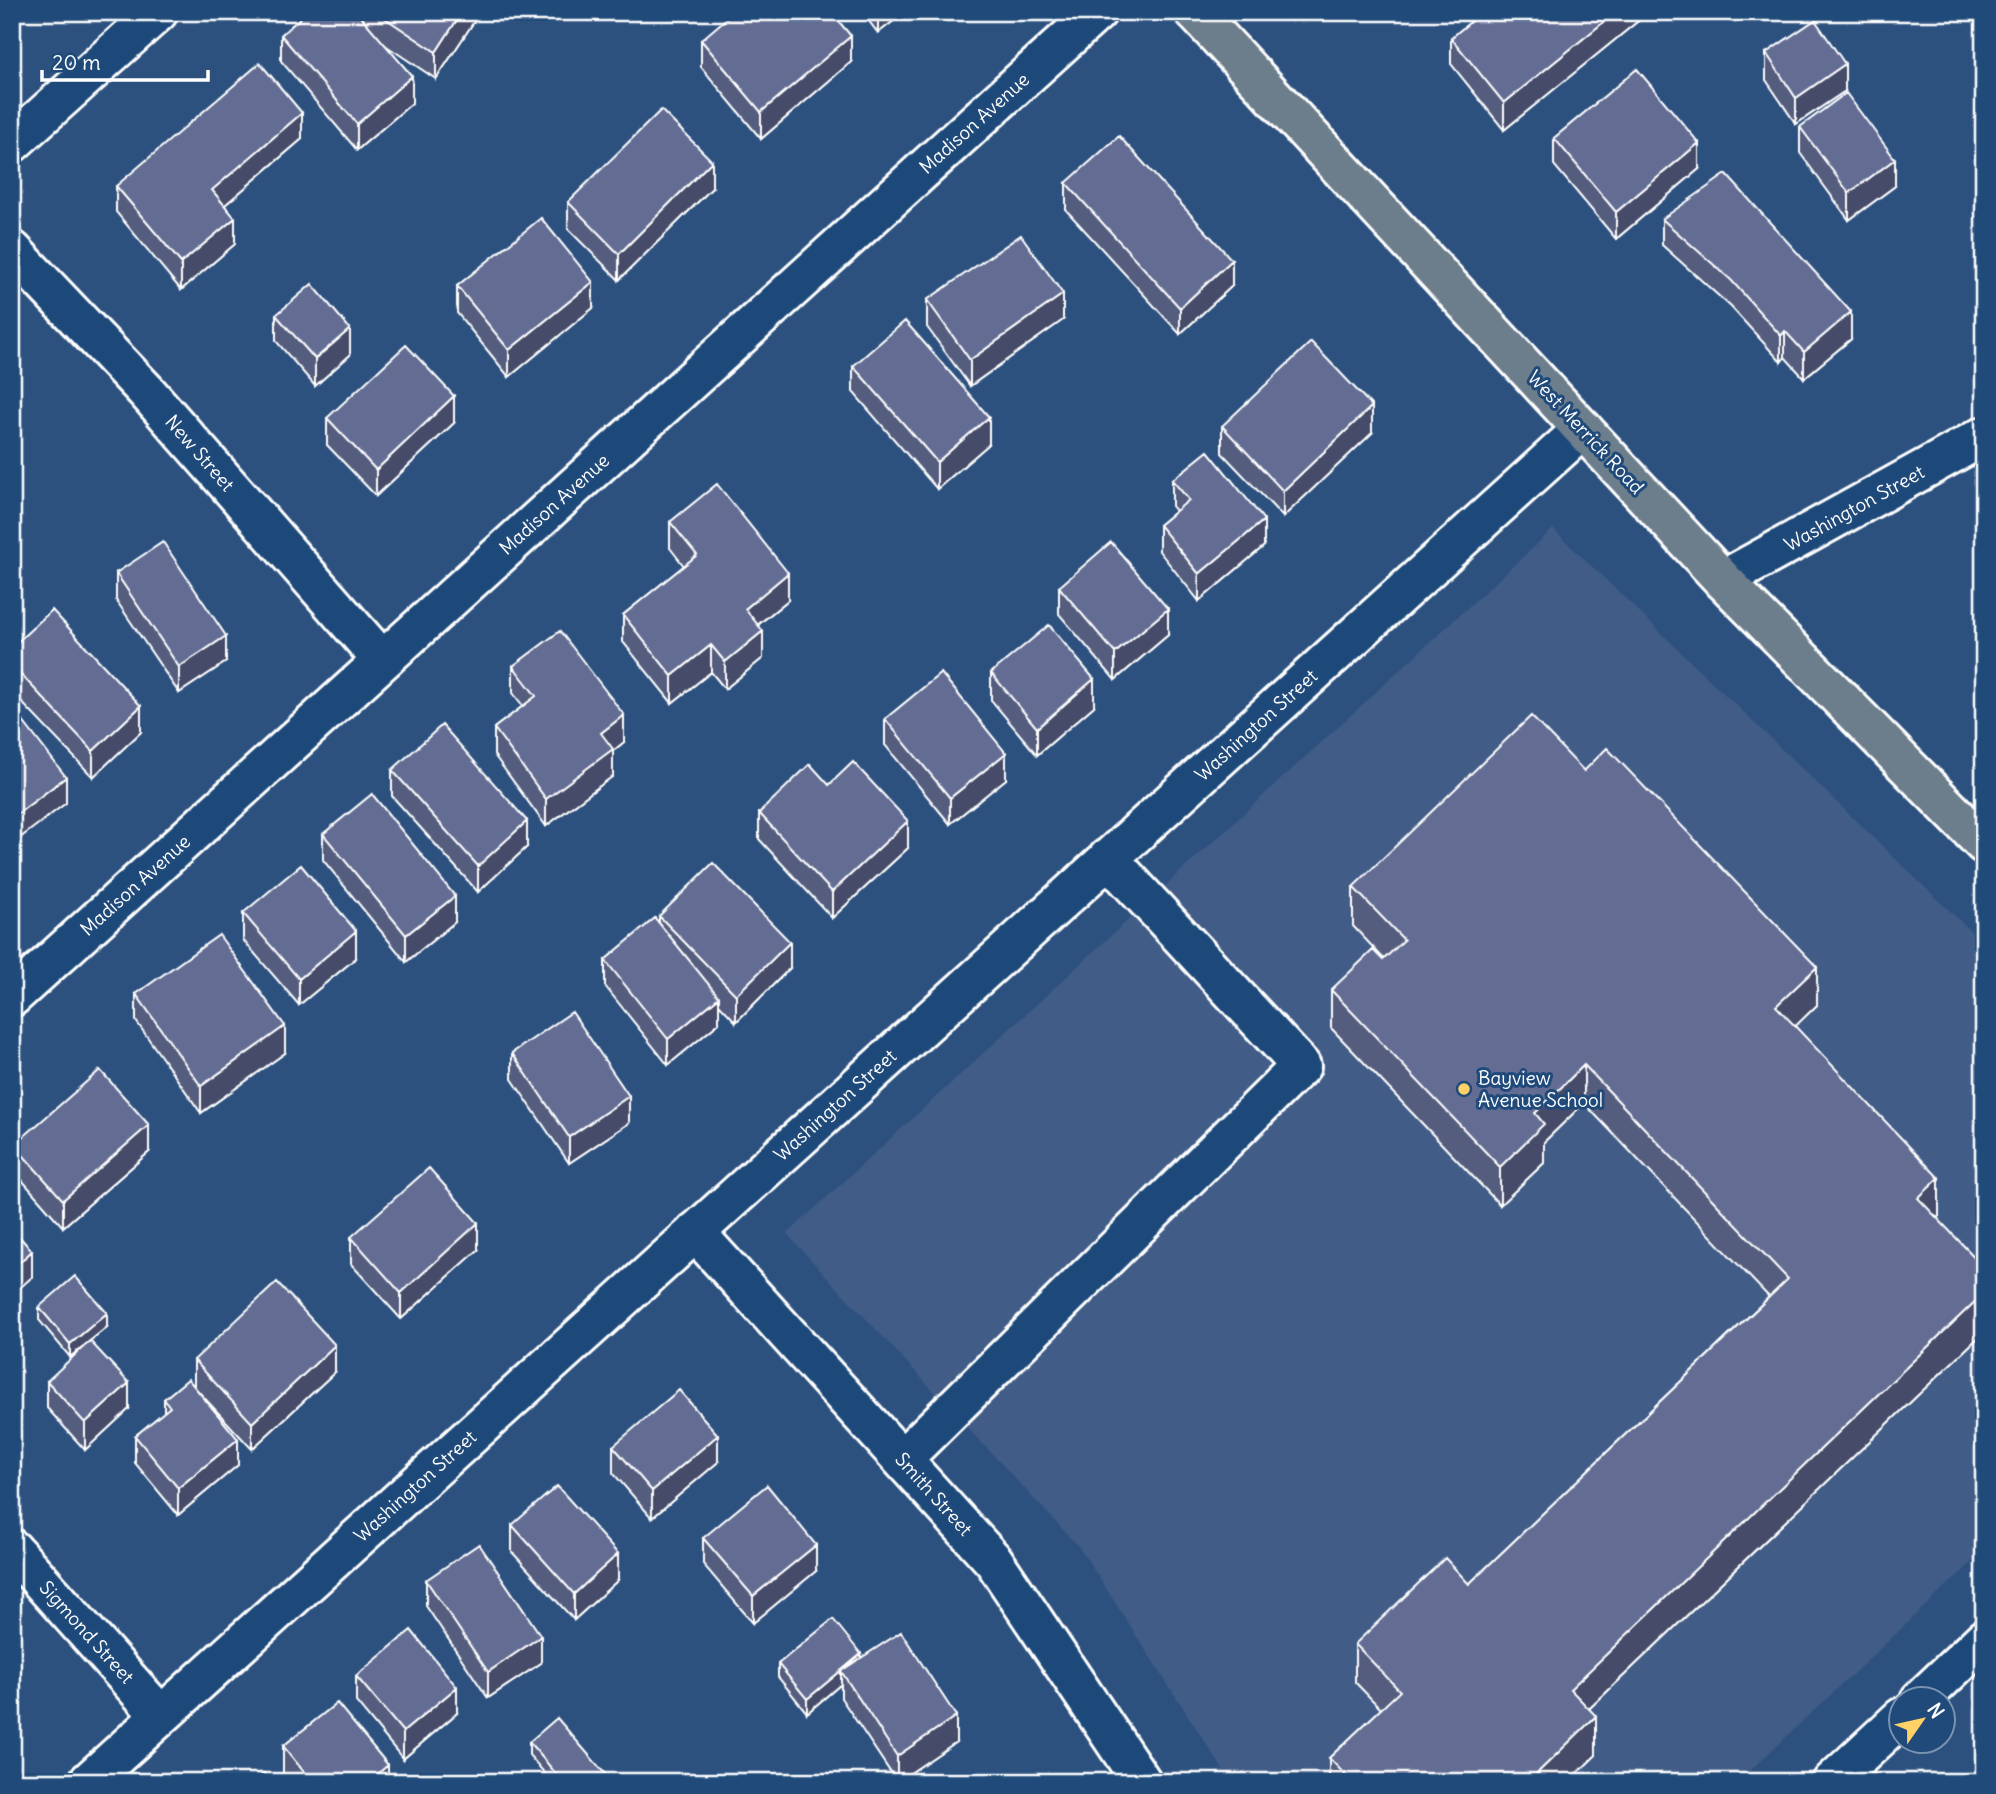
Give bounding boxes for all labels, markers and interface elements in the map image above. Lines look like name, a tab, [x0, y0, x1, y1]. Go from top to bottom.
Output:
scale bar	[42, 38, 208, 82]
text: 20 m	[52, 49, 101, 76]
street label: Madison Avenue	[914, 67, 1034, 179]
street label: West Merrick Road	[1523, 365, 1649, 499]
street label: New Street	[160, 410, 240, 496]
street label: Madison Avenue	[494, 448, 614, 560]
street label: Washington Street	[1780, 460, 1928, 556]
street label: Washington Street	[1190, 664, 1322, 786]
street label: Madison Avenue	[75, 829, 195, 941]
street label: Washington Street	[769, 1044, 901, 1166]
place label: Bayview Avenue School	[1478, 1066, 1603, 1112]
marker: Bayview Avenue School	[1456, 1081, 1472, 1097]
street label: Washington Street	[349, 1425, 481, 1547]
street label: Smith Street	[890, 1447, 978, 1541]
street label: Sigmond Street	[35, 1576, 139, 1688]
north arrow	[1888, 1686, 1958, 1756]
text: N	[1922, 1698, 1950, 1723]

